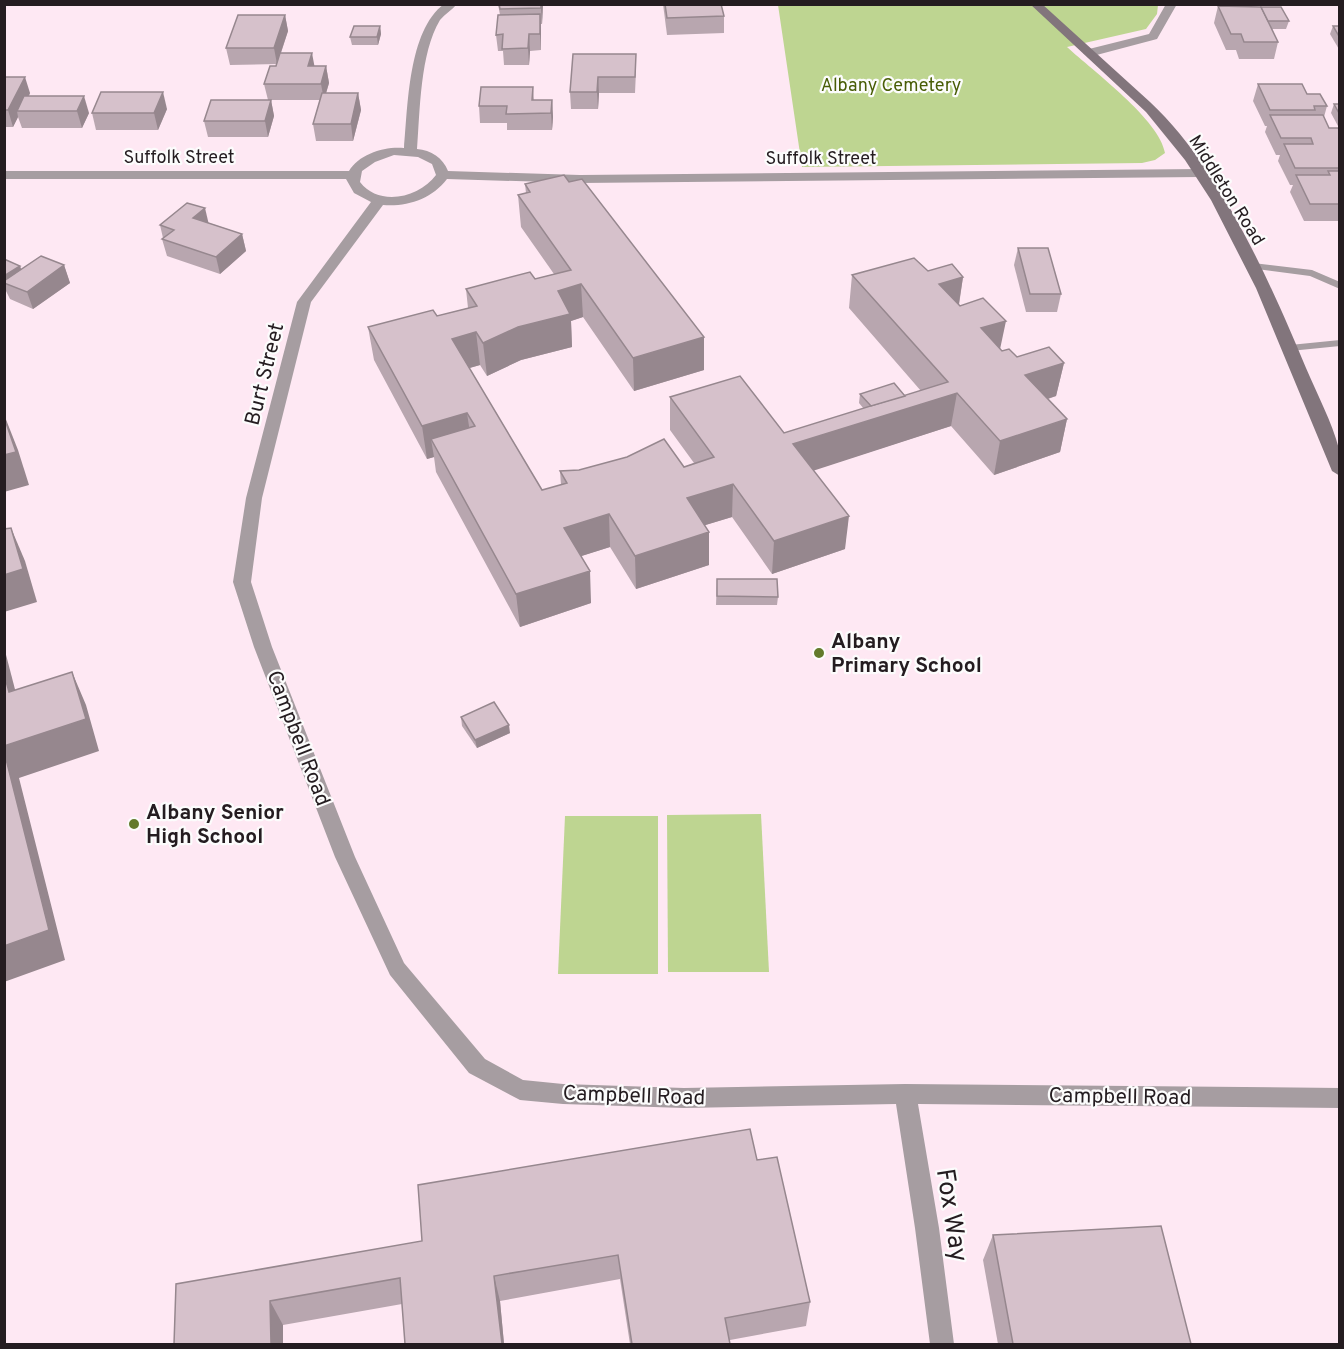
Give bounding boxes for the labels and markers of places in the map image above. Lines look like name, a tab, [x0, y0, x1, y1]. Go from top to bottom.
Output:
place label: Albany Primary School	[831, 629, 982, 680]
marker: Albany Primary School	[812, 646, 826, 660]
place label: Albany Senior High School	[146, 800, 284, 851]
marker: Albany Senior High School	[127, 817, 141, 831]

